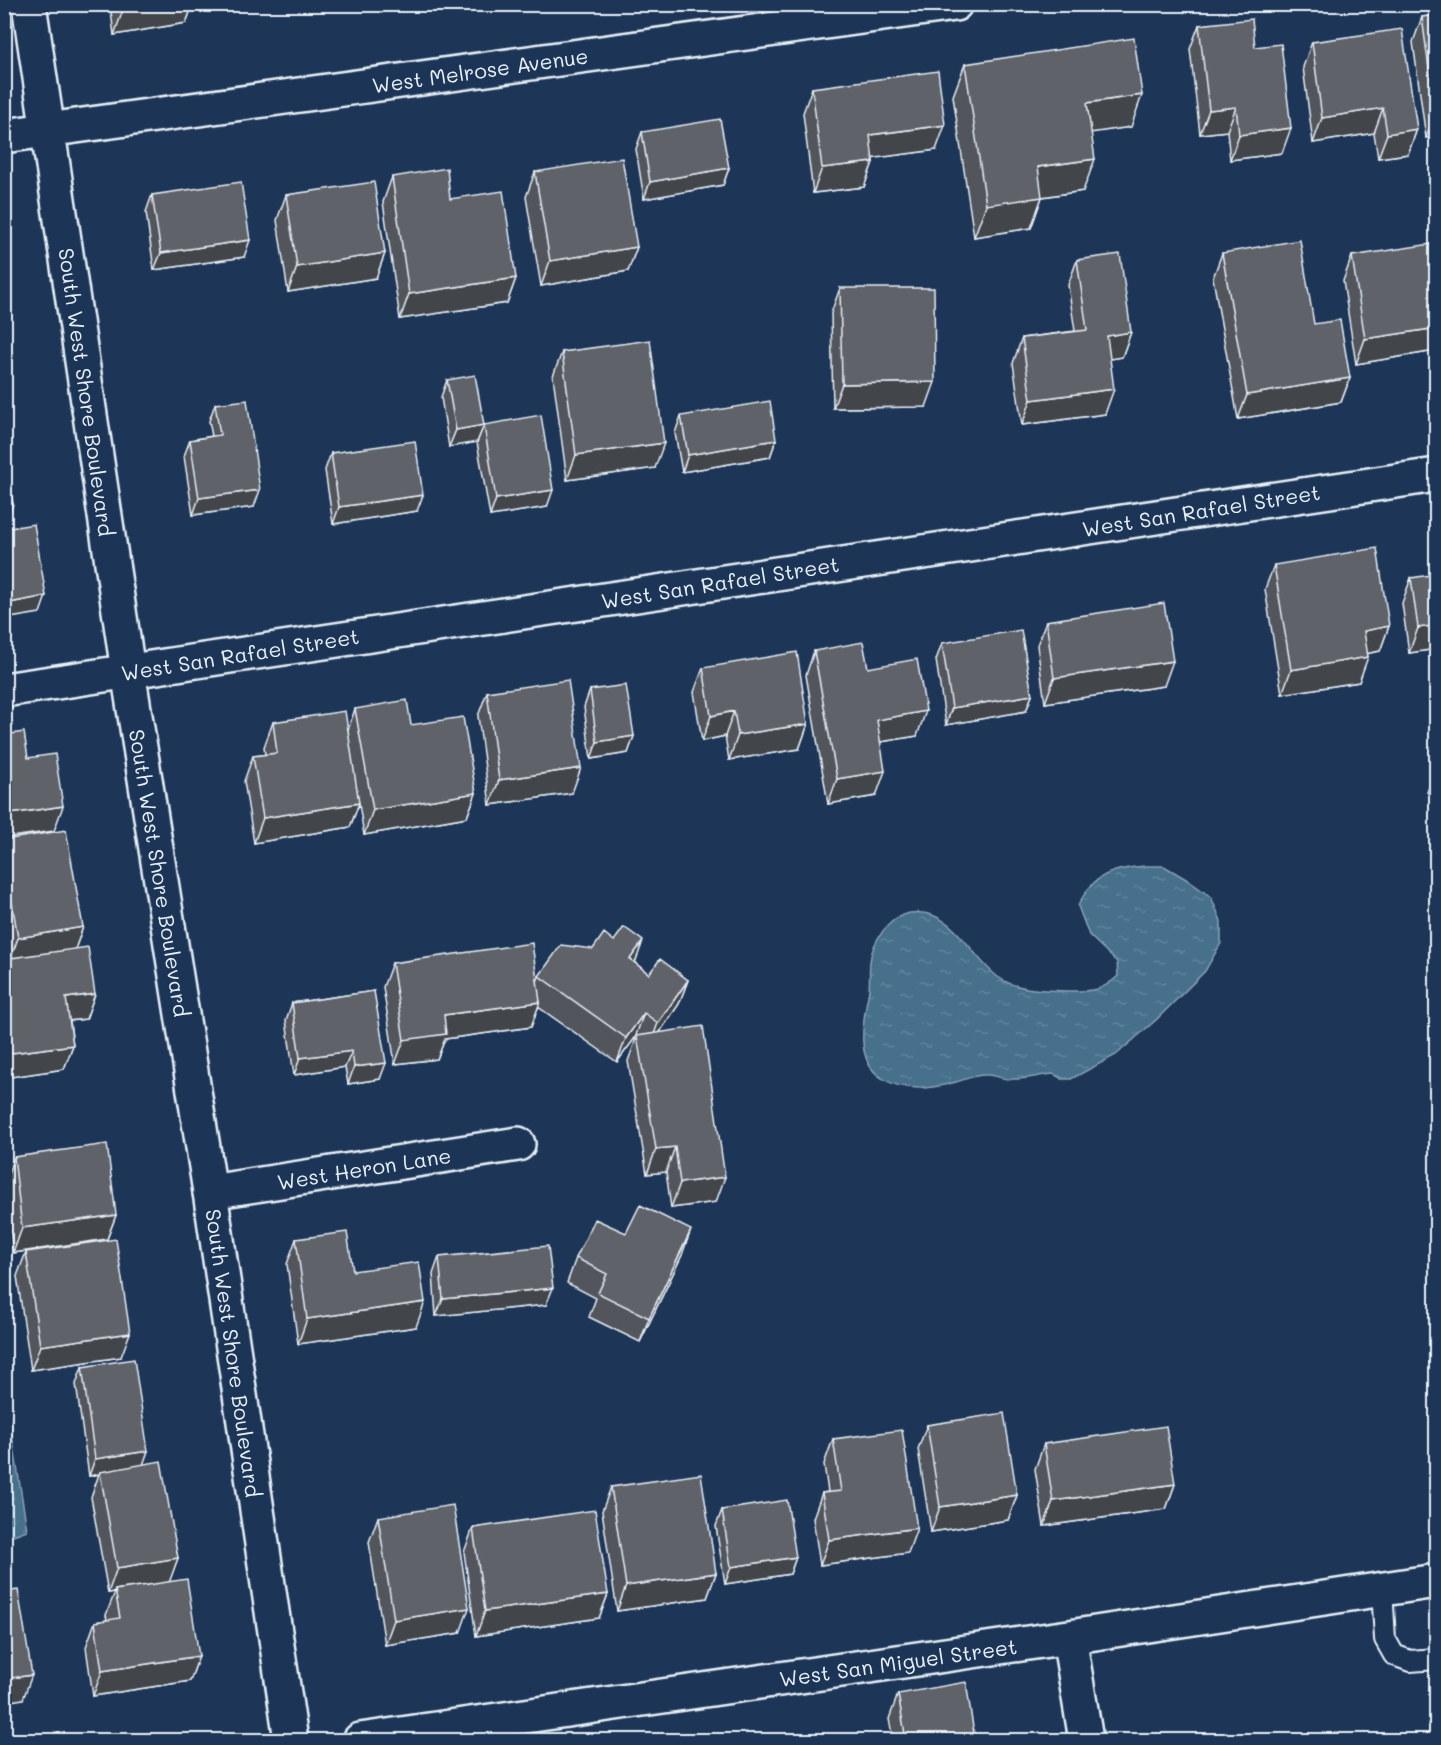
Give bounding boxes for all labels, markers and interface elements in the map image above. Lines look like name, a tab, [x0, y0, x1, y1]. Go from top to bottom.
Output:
street label: West Melrose Avenue	[370, 41, 590, 99]
street label: South West Shore Boulevard	[53, 246, 121, 538]
street label: West San Rafael Street	[1080, 478, 1322, 542]
street label: West San Rafael Street	[599, 550, 841, 614]
street label: West San Rafael Street	[119, 622, 361, 686]
street label: South West Shore Boulevard	[124, 727, 196, 1019]
street label: West Heron Lane	[275, 1141, 453, 1195]
street label: South West Shore Boulevard	[200, 1207, 268, 1499]
street label: West San Miguel Street	[778, 1632, 1018, 1692]

